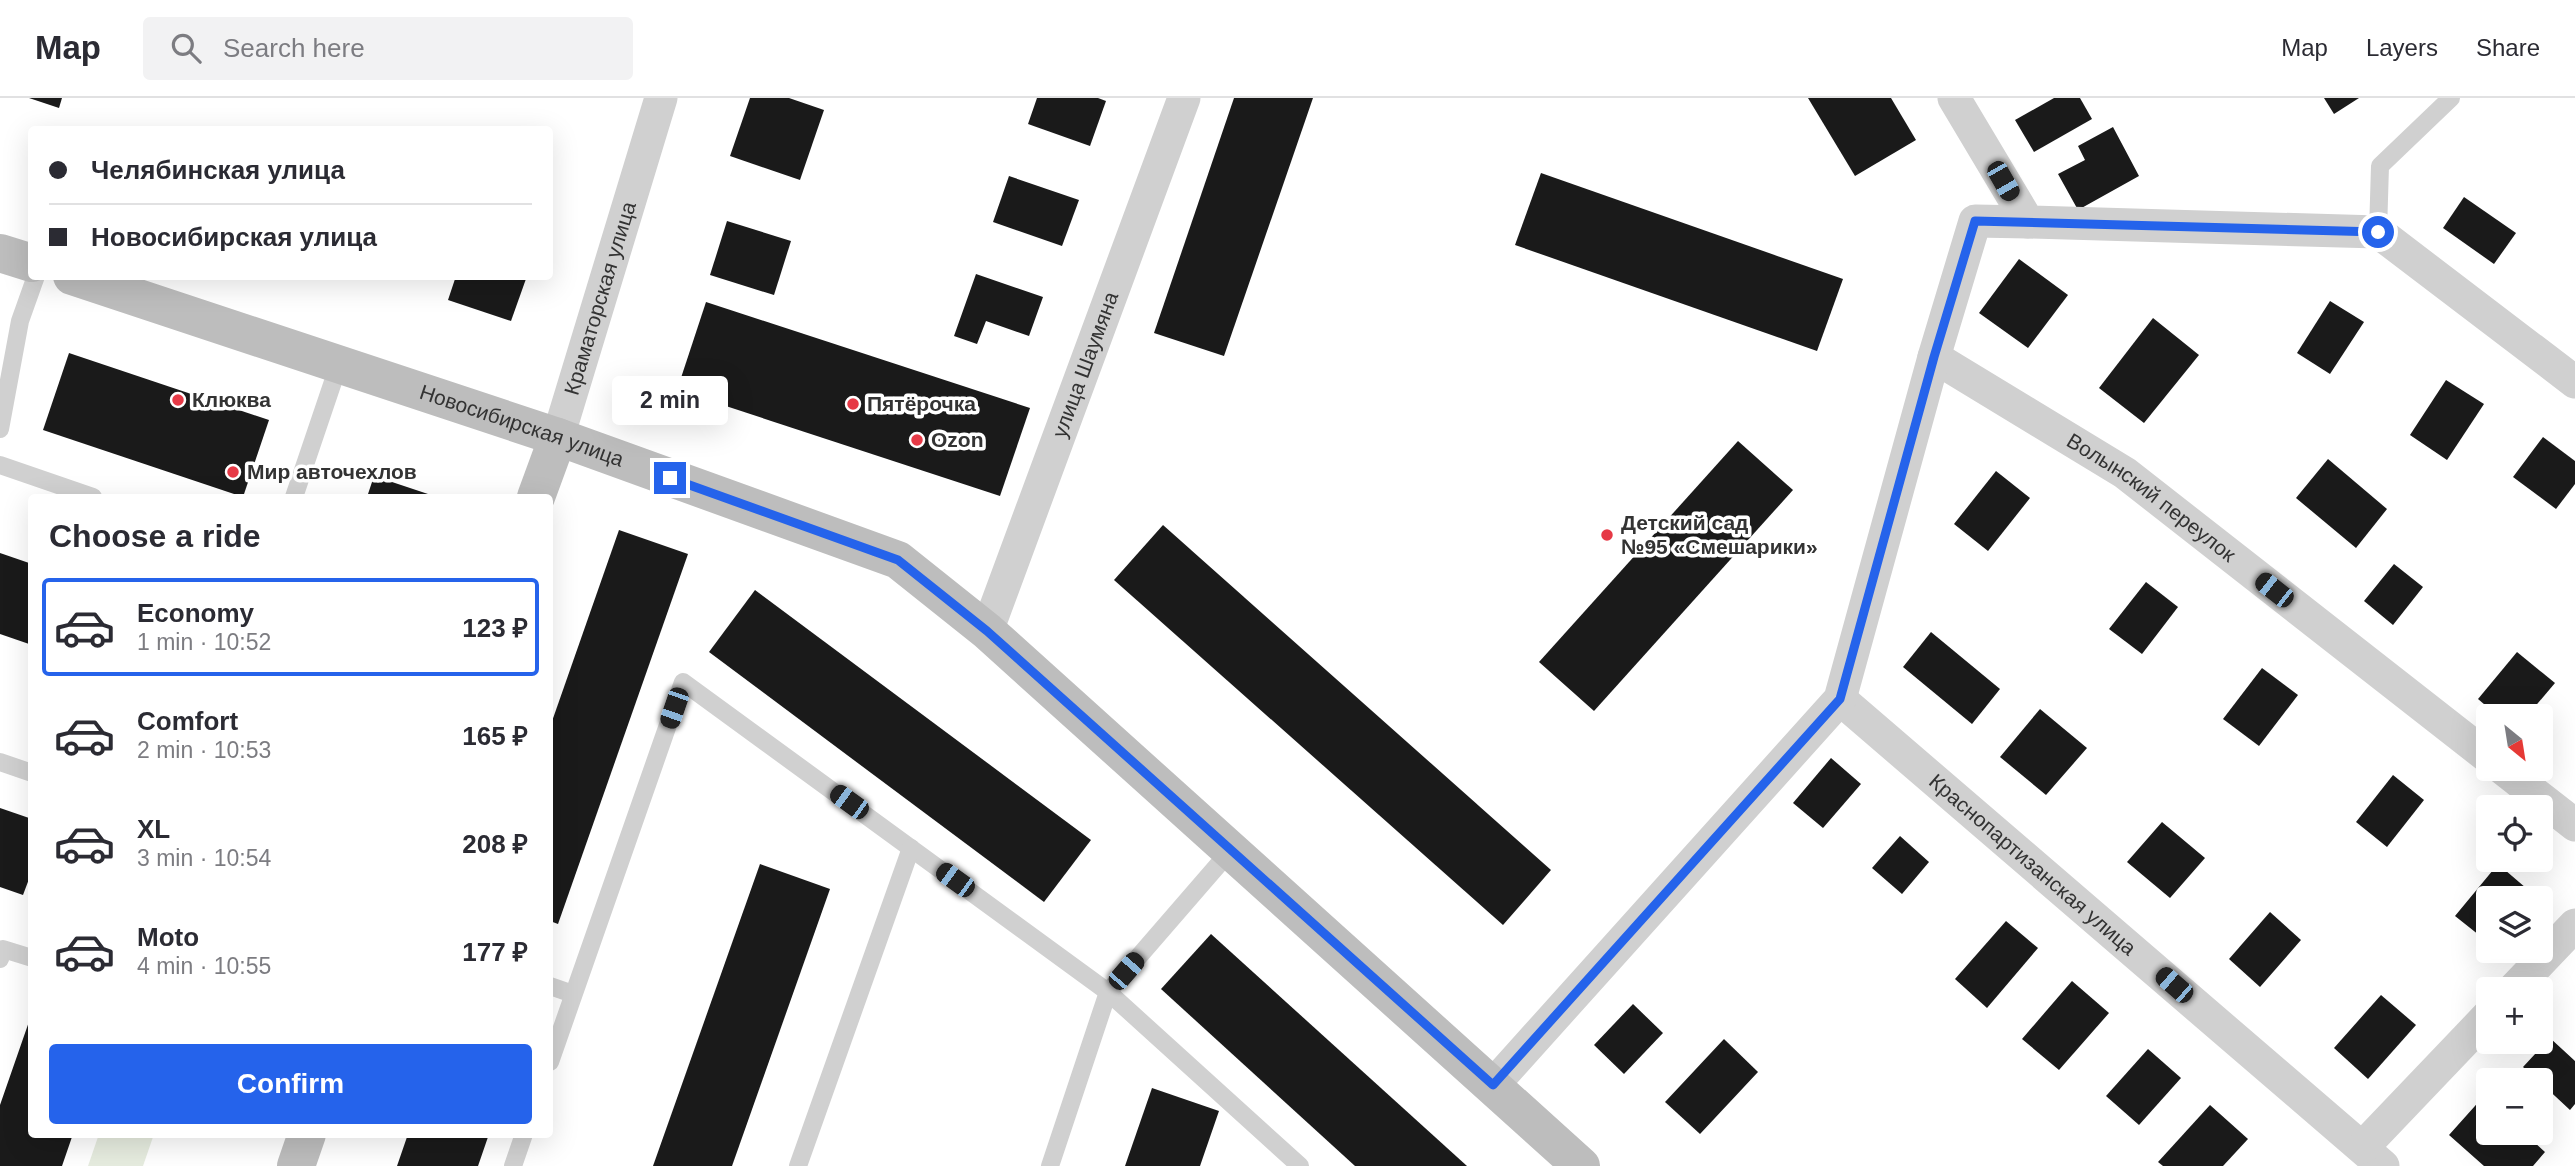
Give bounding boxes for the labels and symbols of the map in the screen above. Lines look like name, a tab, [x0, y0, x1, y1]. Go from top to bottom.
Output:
car	[1984, 158, 2023, 204]
street label: Краматорская улица	[559, 198, 640, 398]
route start	[2362, 216, 2394, 248]
street label: улица Шаумяна	[1048, 288, 1123, 441]
callout: 2 min	[612, 376, 728, 426]
street label: Новосибирская улица	[417, 380, 627, 471]
place label: Клюква	[192, 388, 271, 411]
marker: Клюква	[170, 392, 186, 408]
place label: Пятёрочка	[867, 392, 976, 415]
marker: Пятёрочка	[845, 396, 861, 412]
place label: Ozon	[931, 428, 984, 451]
street label: Волынский переулок	[2063, 429, 2241, 567]
marker: Ozon	[909, 432, 925, 448]
place label: Мир авточехлов	[247, 460, 417, 483]
route end	[654, 462, 686, 494]
marker: Мир авточехлов	[225, 464, 241, 480]
place label: Детский сад №95 «Смешарики»	[1621, 511, 1818, 558]
marker: Детский сад №95 «Смешарики»	[1599, 527, 1615, 543]
car	[2251, 569, 2298, 611]
car	[658, 685, 691, 731]
north arrow	[2476, 704, 2553, 780]
street label: Краснопартизанская улица	[1925, 769, 2141, 960]
car	[826, 781, 873, 823]
car	[932, 859, 979, 901]
car	[1105, 948, 1148, 994]
car	[2152, 963, 2197, 1007]

